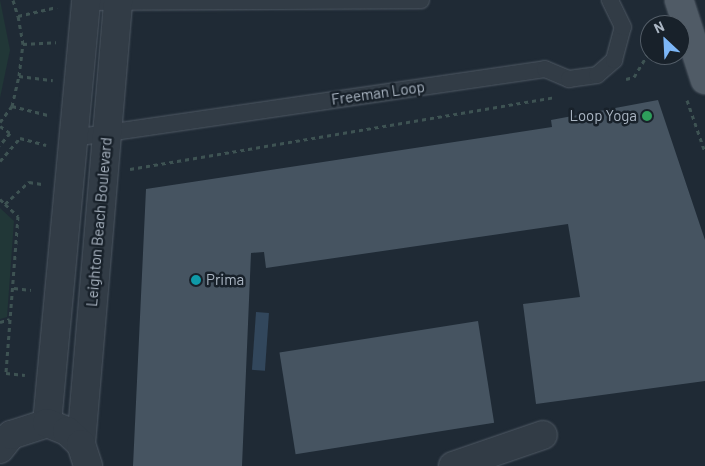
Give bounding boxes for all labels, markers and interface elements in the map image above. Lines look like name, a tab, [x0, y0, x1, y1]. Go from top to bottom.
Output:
north arrow	[640, 15, 690, 65]
text: N	[651, 17, 667, 37]
street label: Freeman Loop	[330, 78, 426, 108]
place label: Loop Yoga	[569, 107, 637, 125]
marker: Loop Yoga	[641, 110, 653, 122]
street label: Leighton Beach Boulevard	[83, 137, 115, 307]
place label: Prima	[206, 271, 244, 289]
marker: Prima	[190, 274, 202, 286]

